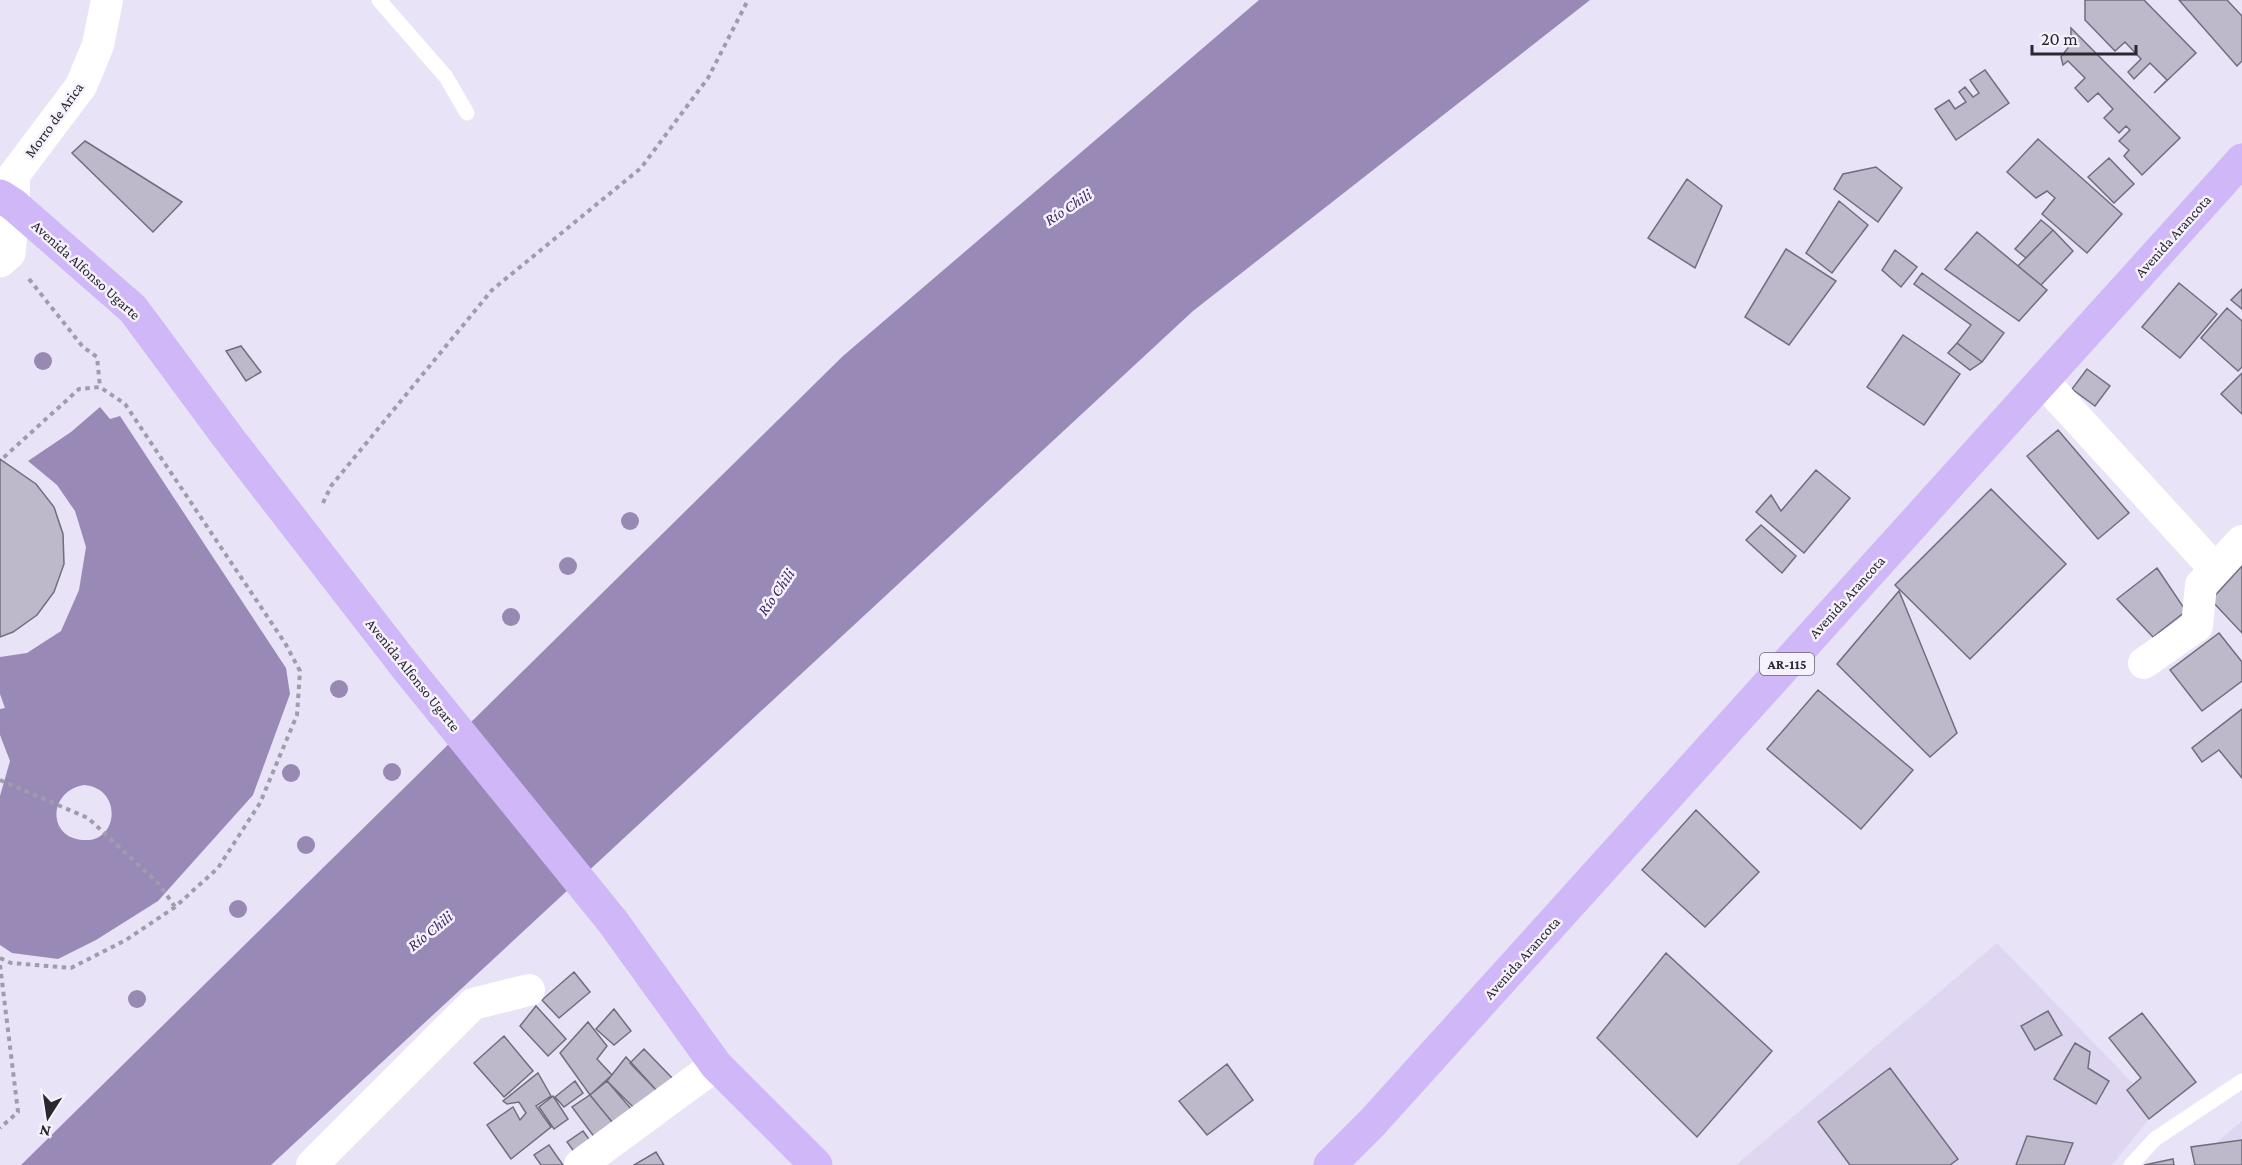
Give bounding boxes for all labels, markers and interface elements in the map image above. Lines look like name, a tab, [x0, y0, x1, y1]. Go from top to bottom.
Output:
scale bar	[2032, 18, 2136, 56]
text: 20 m	[2041, 29, 2078, 49]
street label: Morro de Arica	[21, 79, 87, 161]
water label: Río Chili	[1041, 185, 1095, 228]
street label: Avenida Arancota	[2132, 192, 2214, 280]
street label: Avenida Alfonso Ugarte	[28, 217, 144, 324]
street label: Avenida Arancota	[1806, 553, 1888, 641]
water label: Río Chili	[754, 565, 798, 618]
street label: Avenida Alfonso Ugarte	[362, 616, 464, 735]
road number: AR-115	[1760, 653, 1814, 675]
water label: Río Chili	[404, 907, 456, 954]
street label: Avenida Arancota	[1481, 914, 1563, 1002]
north arrow	[18, 1087, 78, 1147]
text: N	[38, 1122, 52, 1141]

